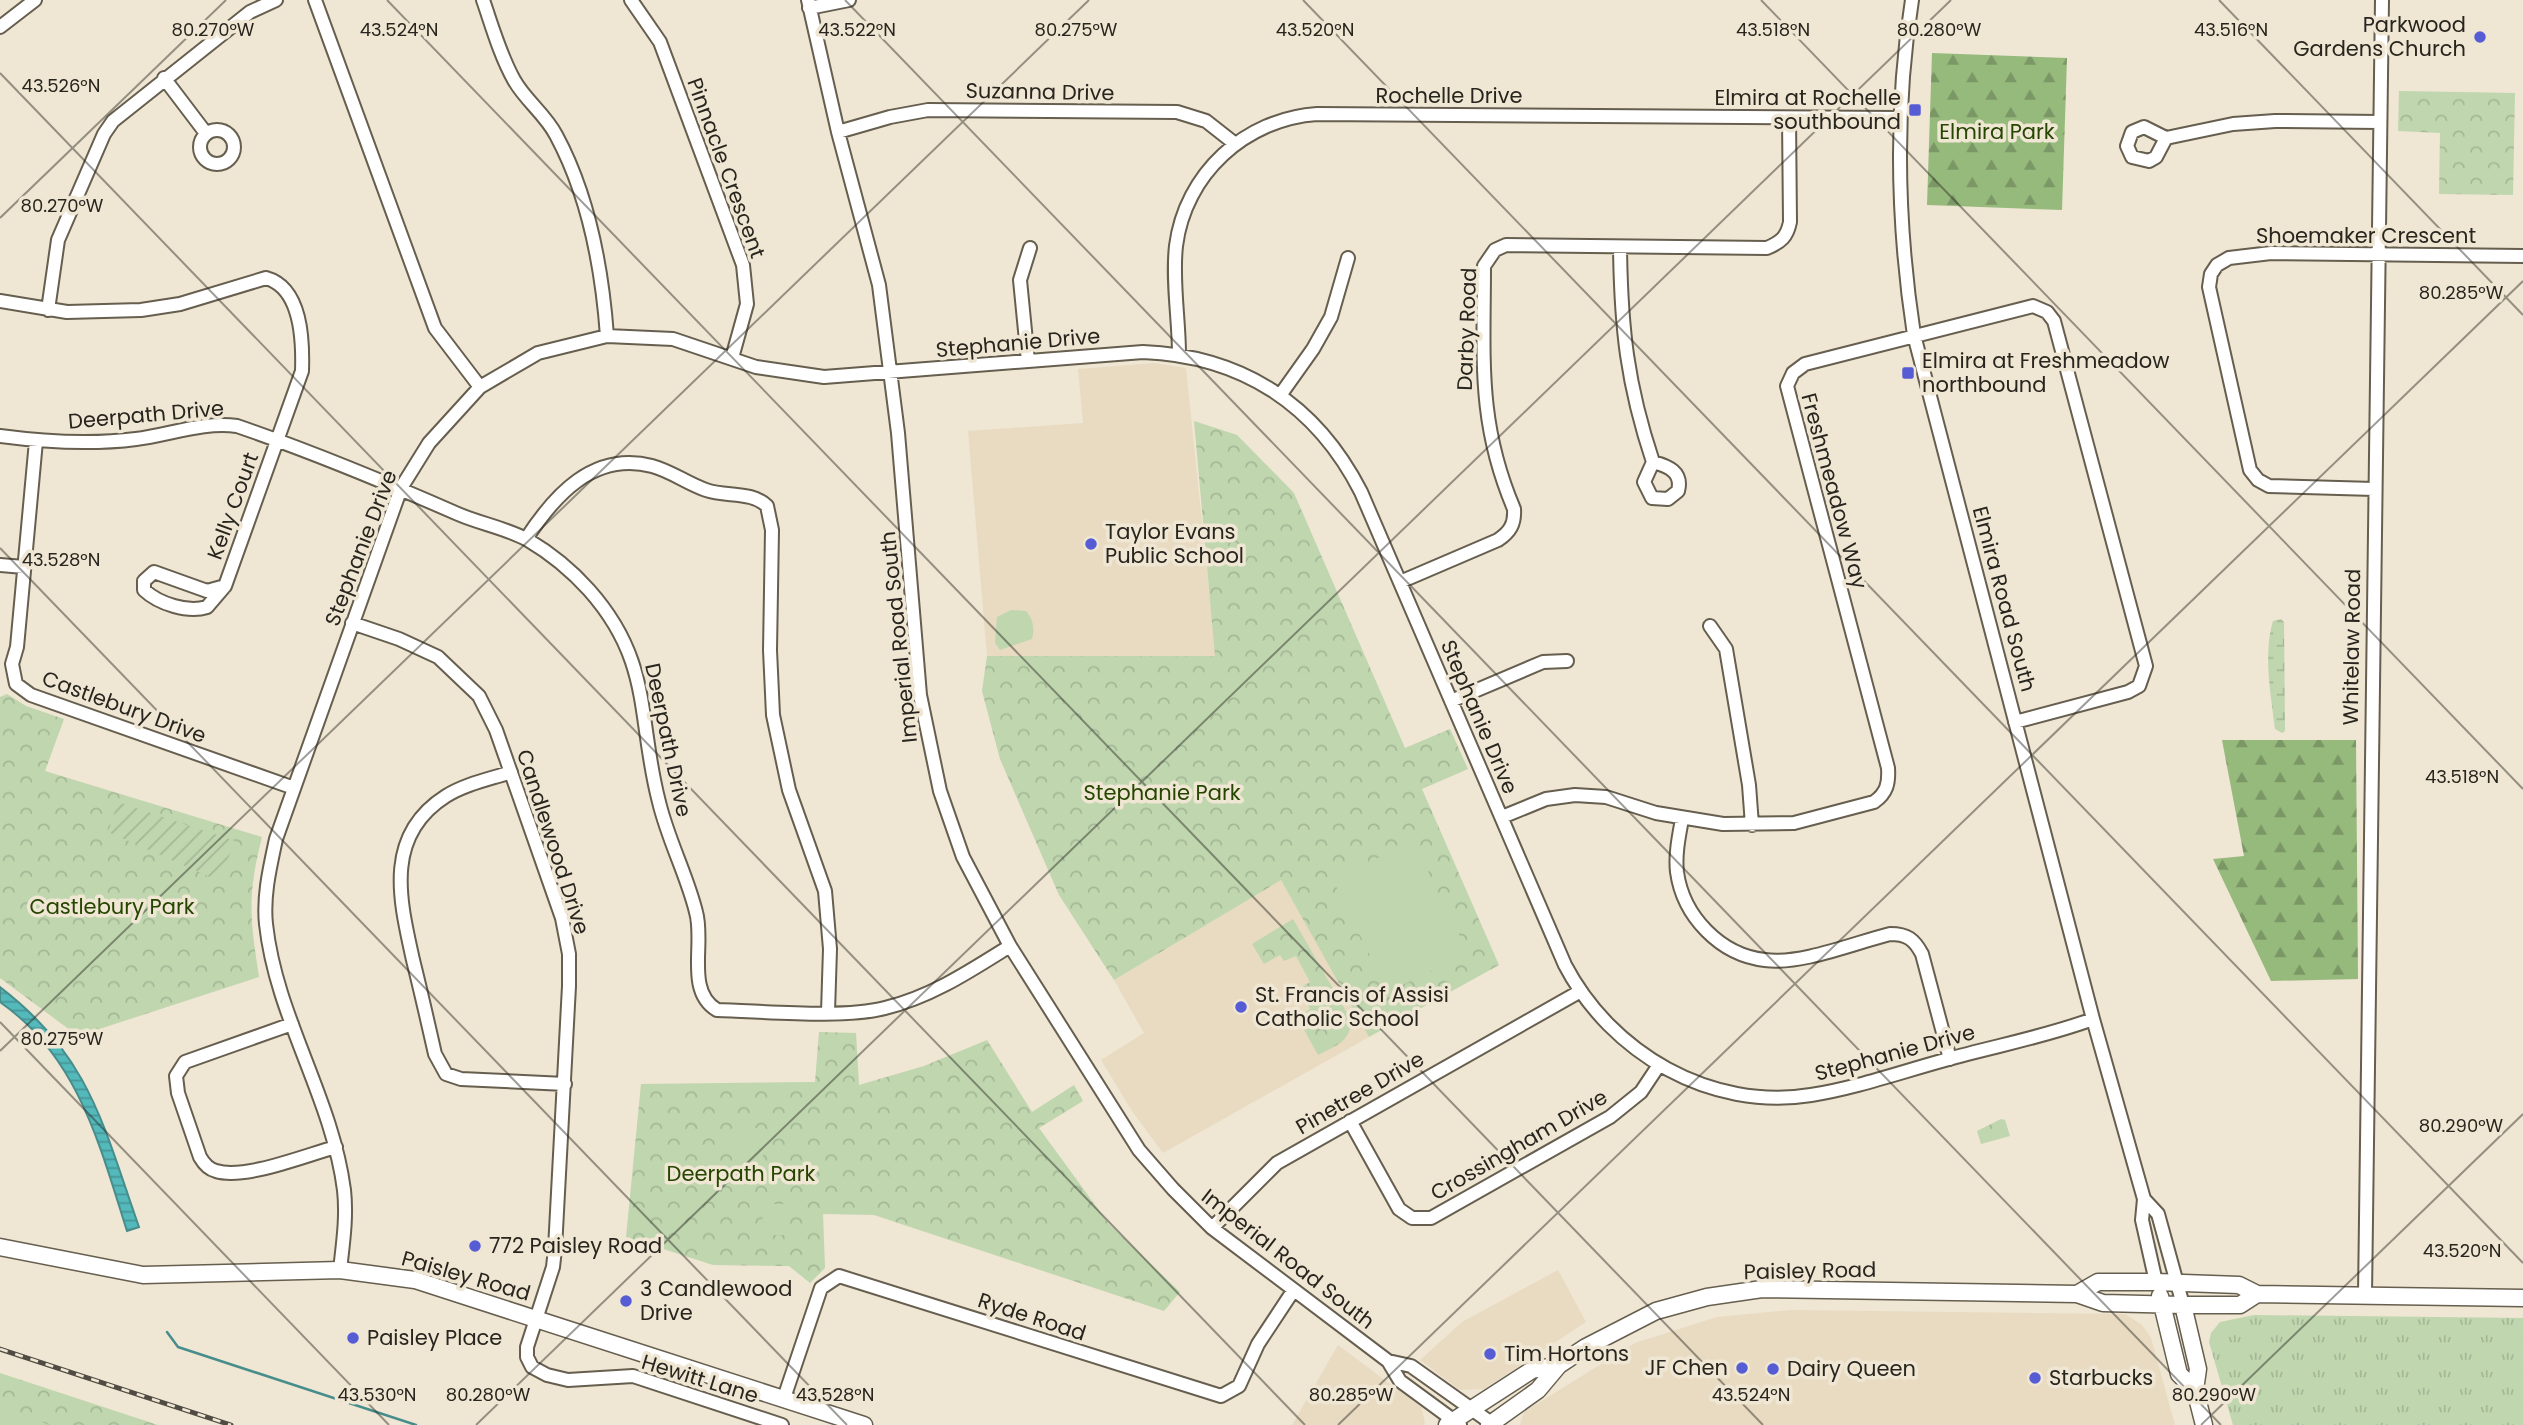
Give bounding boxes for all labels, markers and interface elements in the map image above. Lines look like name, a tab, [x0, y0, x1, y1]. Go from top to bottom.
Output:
place label: Parkwood Gardens Church	[2293, 10, 2466, 63]
text: 80.270°W	[172, 17, 255, 42]
text: 43.524°N	[360, 17, 438, 42]
text: 43.522°N	[818, 17, 896, 42]
text: 80.275°W	[1035, 17, 1118, 42]
text: 43.520°N	[1276, 17, 1354, 42]
text: 43.518°N	[1736, 17, 1810, 42]
text: 80.280°W	[1897, 17, 1982, 42]
text: 43.516°N	[2194, 17, 2268, 42]
marker: Parkwood Gardens Church	[2472, 29, 2488, 45]
text: 43.526°N	[22, 73, 100, 98]
street label: Pinnacle Crescent	[680, 74, 773, 262]
street label: Suzanna Drive	[965, 76, 1115, 107]
street label: Rochelle Drive	[1375, 81, 1523, 110]
place label: Elmira at Rochelle southbound	[1714, 83, 1901, 136]
marker: Elmira at Rochelle southbound	[1907, 102, 1923, 118]
park label: Elmira Park	[1939, 117, 2055, 146]
text: 80.270°W	[21, 193, 104, 218]
street label: Shoemaker Crescent	[2256, 221, 2476, 250]
street label: Darby Road	[1450, 267, 1483, 391]
text: 80.285°W	[2419, 280, 2504, 305]
street label: Stephanie Drive	[935, 321, 1101, 364]
place label: Elmira at Freshmeadow northbound	[1922, 346, 2169, 399]
marker: Elmira at Freshmeadow northbound	[1900, 365, 1916, 381]
street label: Freshmeadow Way	[1794, 390, 1875, 592]
street label: Deerpath Drive	[67, 393, 225, 436]
street label: Kelly Court	[200, 448, 265, 563]
street label: Stephanie Drive	[317, 466, 404, 630]
street label: Elmira Road South	[1966, 503, 2043, 695]
place label: Taylor Evans Public School	[1105, 517, 1244, 570]
street label: Imperial Road South	[873, 530, 924, 744]
marker: Taylor Evans Public School	[1083, 536, 1099, 552]
text: 43.528°N	[22, 547, 100, 572]
street label: Whitelaw Road	[2336, 568, 2367, 726]
street label: Stephanie Drive	[1434, 635, 1525, 798]
street label: Deerpath Drive	[638, 660, 699, 819]
street label: Castlebury Drive	[38, 663, 210, 750]
street label: Candlewood Drive	[510, 746, 597, 938]
text: 43.518°N	[2425, 764, 2499, 789]
park label: Stephanie Park	[1083, 778, 1241, 807]
park label: Castlebury Park	[29, 892, 195, 921]
place label: St. Francis of Assisi Catholic School	[1255, 980, 1449, 1033]
marker: St. Francis of Assisi Catholic School	[1233, 999, 1249, 1015]
street label: Stephanie Drive	[1812, 1017, 1978, 1088]
text: 80.275°W	[21, 1026, 104, 1051]
street label: Pinetree Drive	[1290, 1044, 1429, 1141]
street label: Crossingham Drive	[1425, 1082, 1612, 1207]
text: 80.290°W	[2419, 1113, 2504, 1138]
park label: Deerpath Park	[667, 1159, 816, 1188]
street label: Imperial Road South	[1196, 1182, 1381, 1335]
place label: 772 Paisley Road	[489, 1231, 662, 1260]
marker: 772 Paisley Road	[467, 1238, 483, 1254]
text: 43.520°N	[2423, 1238, 2501, 1263]
street label: Paisley Road	[398, 1243, 534, 1308]
street label: Paisley Road	[1743, 1255, 1877, 1286]
place label: 3 Candlewood Drive	[640, 1274, 793, 1327]
street label: Ryde Road	[974, 1285, 1090, 1348]
marker: 3 Candlewood Drive	[618, 1293, 634, 1309]
place label: Paisley Place	[367, 1323, 502, 1352]
marker: Paisley Place	[345, 1330, 361, 1346]
place label: Tim Hortons	[1504, 1339, 1629, 1368]
marker: Tim Hortons	[1482, 1346, 1498, 1362]
street label: Hewitt Lane	[638, 1347, 762, 1410]
place label: JF Chen	[1645, 1353, 1728, 1382]
place label: Dairy Queen	[1787, 1354, 1916, 1383]
marker: JF Chen	[1734, 1360, 1750, 1376]
marker: Dairy Queen	[1765, 1361, 1781, 1377]
place label: Starbucks	[2049, 1363, 2153, 1392]
marker: Starbucks	[2027, 1370, 2043, 1386]
text: 43.530°N	[338, 1382, 416, 1407]
text: 80.280°W	[446, 1382, 531, 1407]
text: 43.528°N	[796, 1382, 874, 1407]
text: 80.285°W	[1309, 1382, 1394, 1407]
text: 43.524°N	[1712, 1382, 1790, 1407]
text: 80.290°W	[2172, 1382, 2257, 1407]

